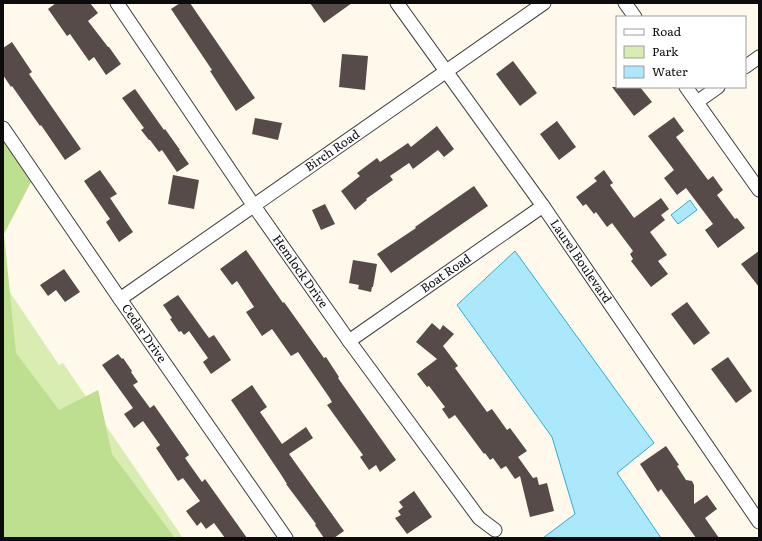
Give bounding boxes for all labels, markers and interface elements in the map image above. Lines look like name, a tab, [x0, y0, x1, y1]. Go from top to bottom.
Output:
legend	[616, 16, 746, 88]
text: Road	[652, 22, 682, 40]
text: Park	[652, 42, 679, 60]
text: Water	[652, 62, 688, 80]
street label: Birch Road	[301, 124, 363, 175]
street label: Laurel Boulevard	[546, 215, 617, 307]
street label: Hemlock Drive	[269, 231, 333, 311]
street label: Boat Road	[417, 249, 475, 297]
street label: Cedar Drive	[118, 300, 171, 366]

